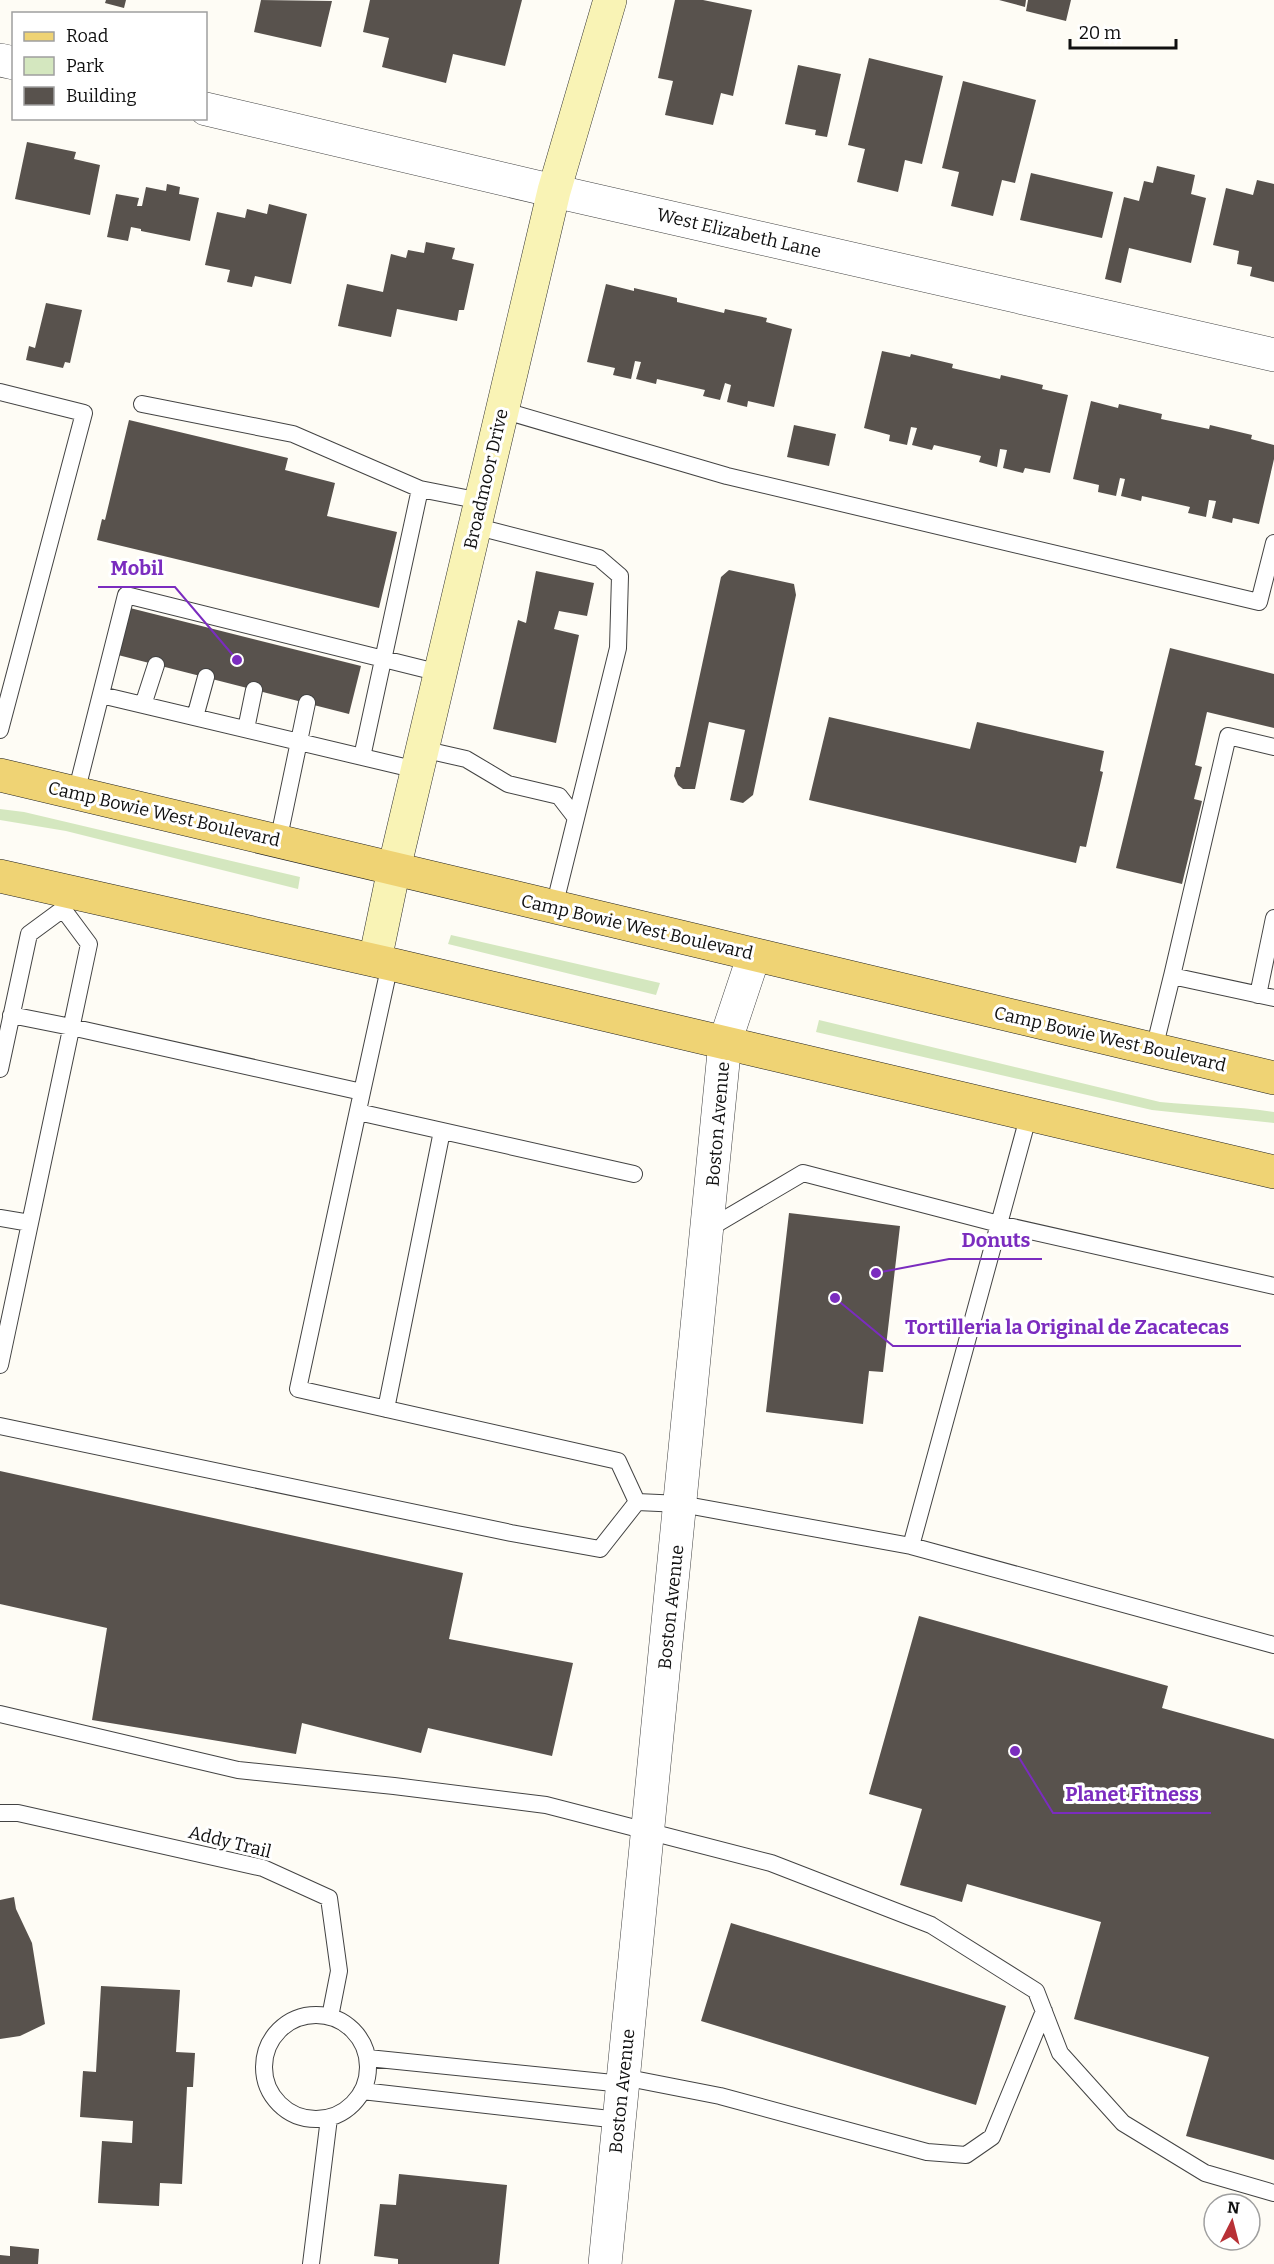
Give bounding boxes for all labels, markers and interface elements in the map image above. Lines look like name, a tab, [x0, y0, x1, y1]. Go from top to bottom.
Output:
legend	[12, 12, 207, 120]
scale bar	[1070, 12, 1176, 50]
text: 20 m	[1079, 22, 1121, 44]
text: Road	[66, 25, 109, 47]
text: Park	[66, 55, 105, 77]
text: Building	[66, 85, 137, 107]
street label: West Elizabeth Lane	[655, 203, 823, 263]
street label: Broadmoor Drive	[459, 407, 513, 551]
callout: Mobil	[98, 549, 175, 587]
text: Mobil	[110, 556, 164, 580]
street label: Camp Bowie West Boulevard	[46, 777, 283, 852]
street label: Camp Bowie West Boulevard	[519, 890, 756, 965]
street label: Camp Bowie West Boulevard	[992, 1002, 1229, 1077]
street label: Boston Avenue	[702, 1061, 734, 1187]
callout: Donuts	[949, 1221, 1042, 1259]
text: Donuts	[962, 1228, 1031, 1252]
callout: Tortilleria la Original de Zacatecas	[893, 1308, 1241, 1346]
text: Tortilleria la Original de Zacatecas	[905, 1315, 1229, 1339]
street label: Boston Avenue	[654, 1544, 688, 1670]
callout: Planet Fitness	[1053, 1775, 1211, 1813]
text: Planet Fitness	[1065, 1782, 1199, 1806]
street label: Addy Trail	[186, 1821, 274, 1863]
street label: Boston Avenue	[605, 2028, 639, 2154]
north arrow	[1202, 2192, 1262, 2252]
text: N	[1226, 2197, 1241, 2218]

